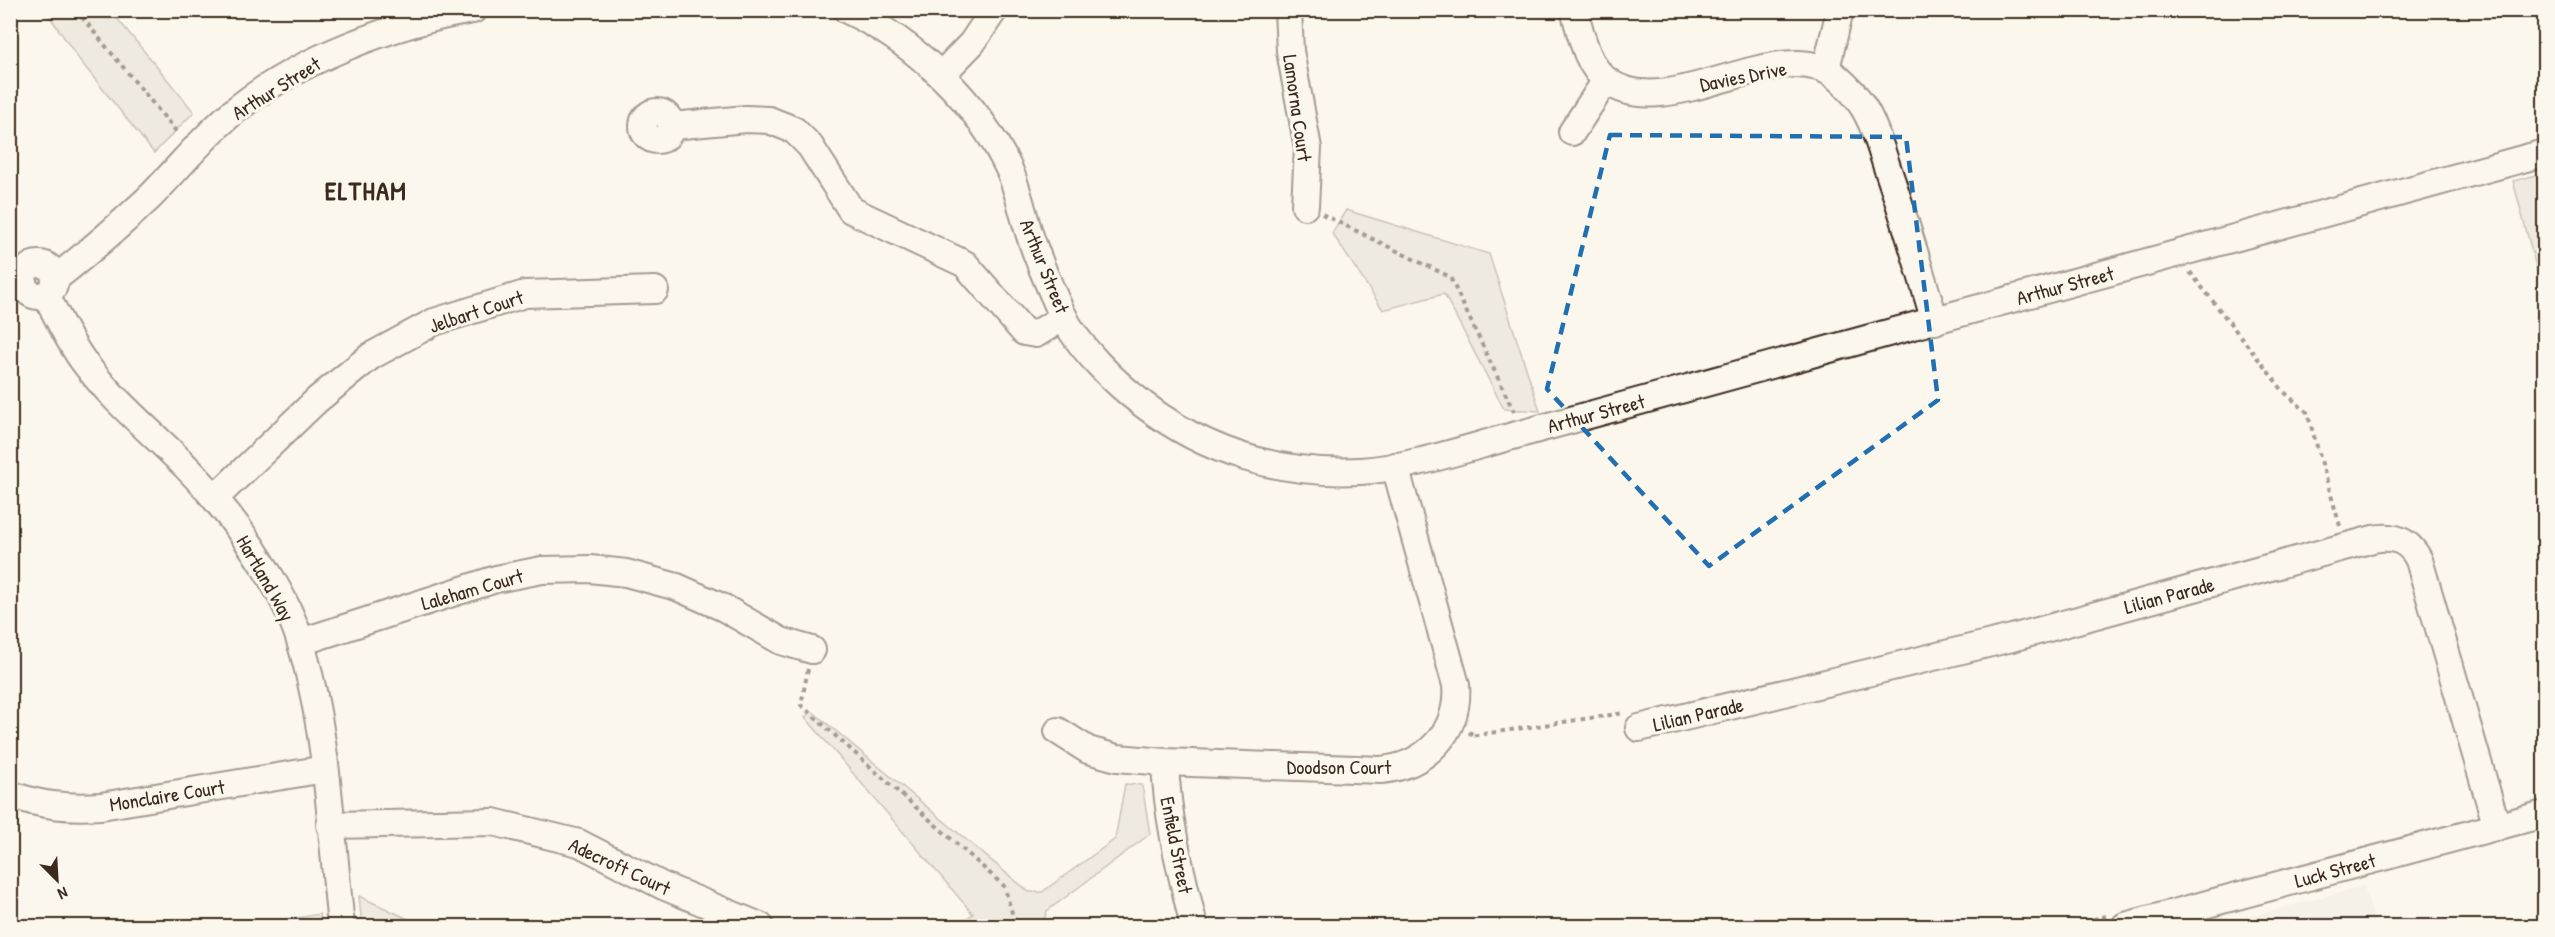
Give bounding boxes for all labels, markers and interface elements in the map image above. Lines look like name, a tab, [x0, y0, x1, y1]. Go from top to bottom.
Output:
street label: Arthur Street	[227, 50, 326, 126]
street label: Lamorna Court	[1277, 53, 1319, 164]
street label: Davies Drive	[1697, 54, 1789, 98]
district label: ELTHAM	[325, 173, 407, 208]
street label: Arthur Street	[1014, 215, 1077, 318]
street label: Arthur Street	[2013, 259, 2118, 311]
street label: Jelbart Court	[425, 283, 528, 339]
street label: Arthur Street	[1544, 387, 1649, 439]
street label: Hartland Way	[231, 530, 301, 626]
street label: Laleham Court	[418, 561, 527, 616]
street label: Lilian Parade	[2121, 570, 2217, 620]
street label: Lilian Parade	[1650, 690, 1746, 737]
street label: Doodson Court	[1287, 753, 1392, 780]
street label: Monclaire Court	[107, 772, 228, 817]
street label: Enfield Street	[1154, 794, 1200, 897]
street label: Adecroft Court	[565, 831, 676, 902]
street label: Luck Street	[2292, 846, 2379, 894]
north arrow	[27, 850, 87, 910]
text: N	[54, 882, 71, 906]

